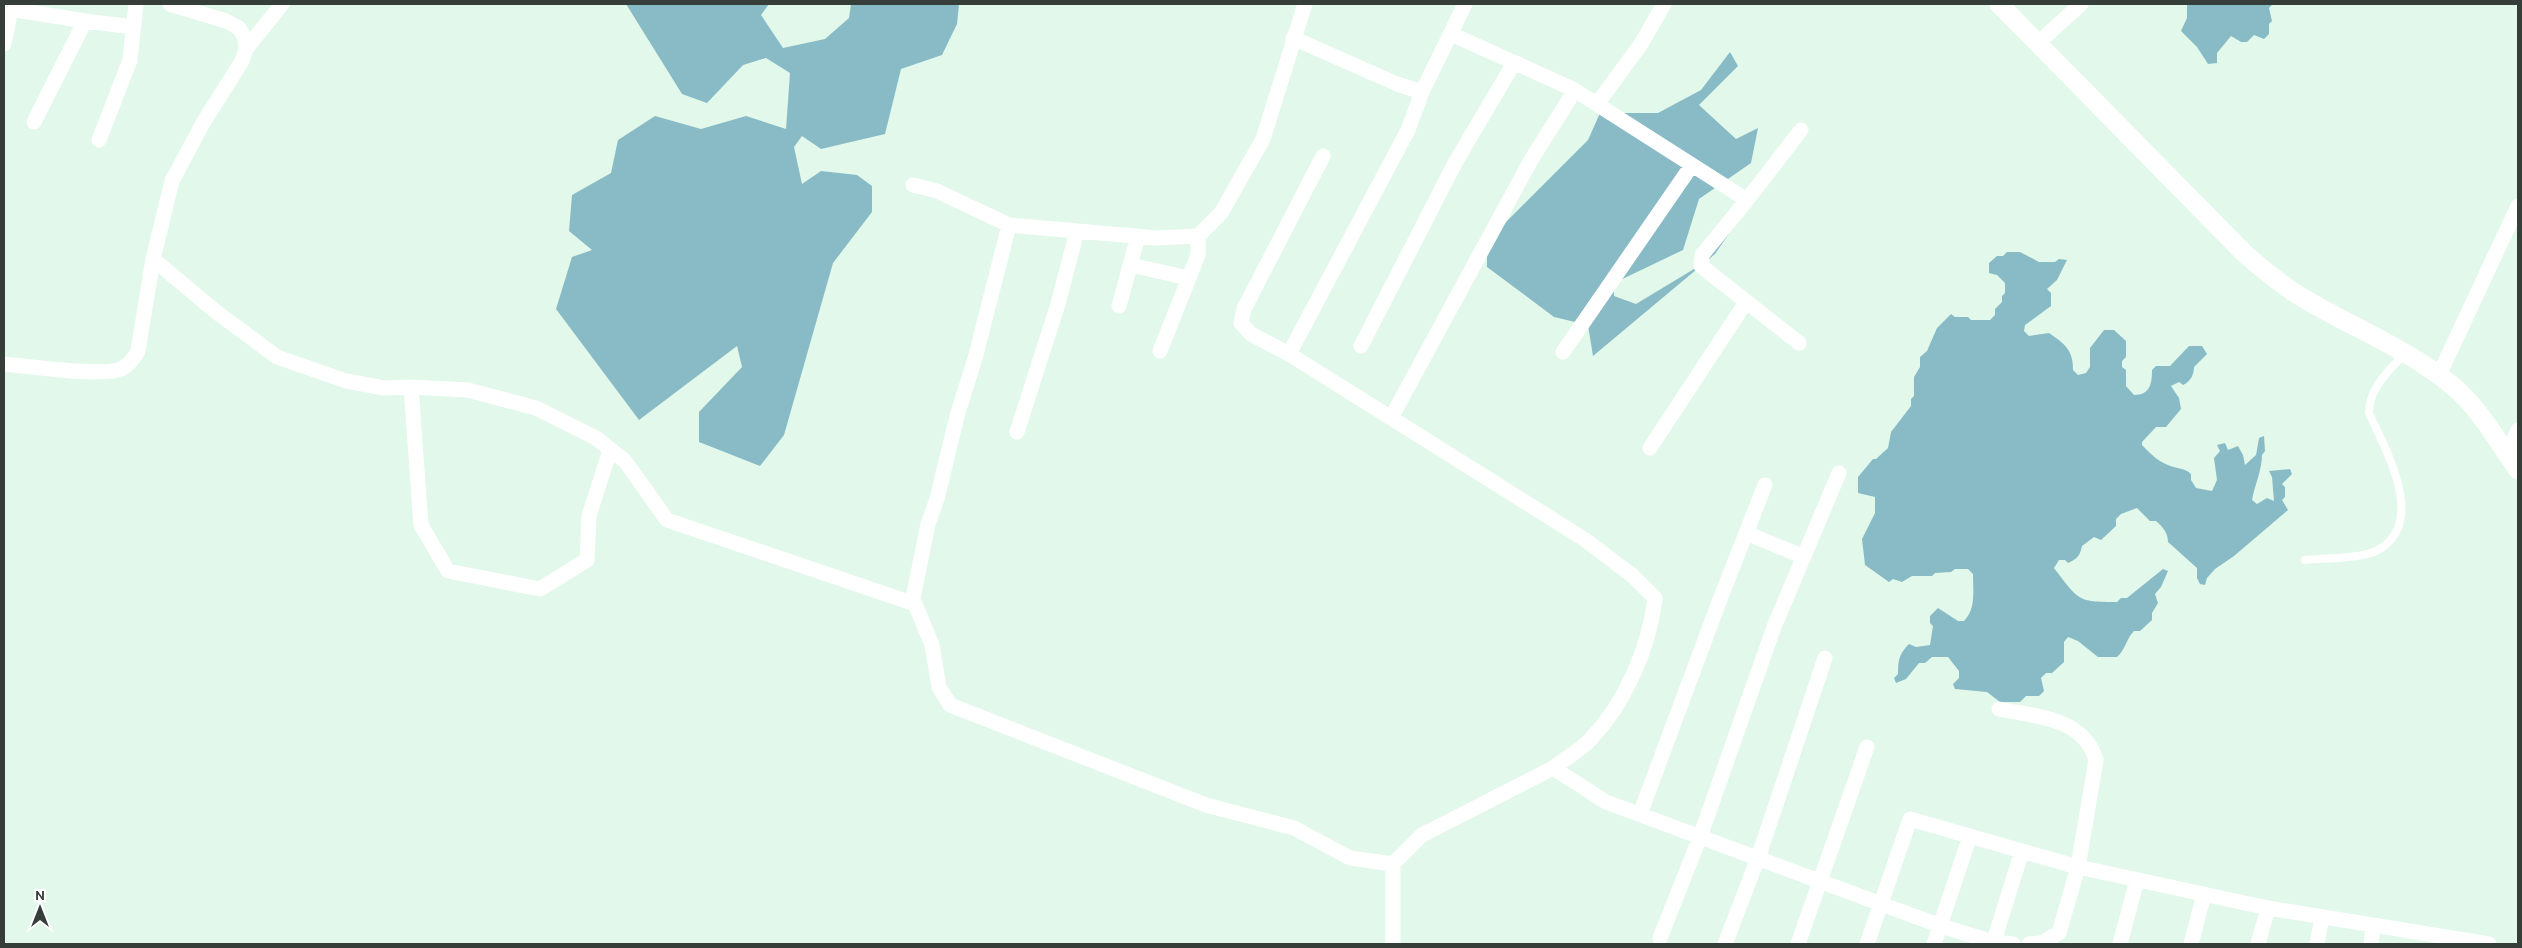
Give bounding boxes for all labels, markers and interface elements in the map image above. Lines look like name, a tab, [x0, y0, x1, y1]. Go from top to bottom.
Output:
north arrow	[15, 883, 65, 933]
text: N	[35, 888, 45, 905]

